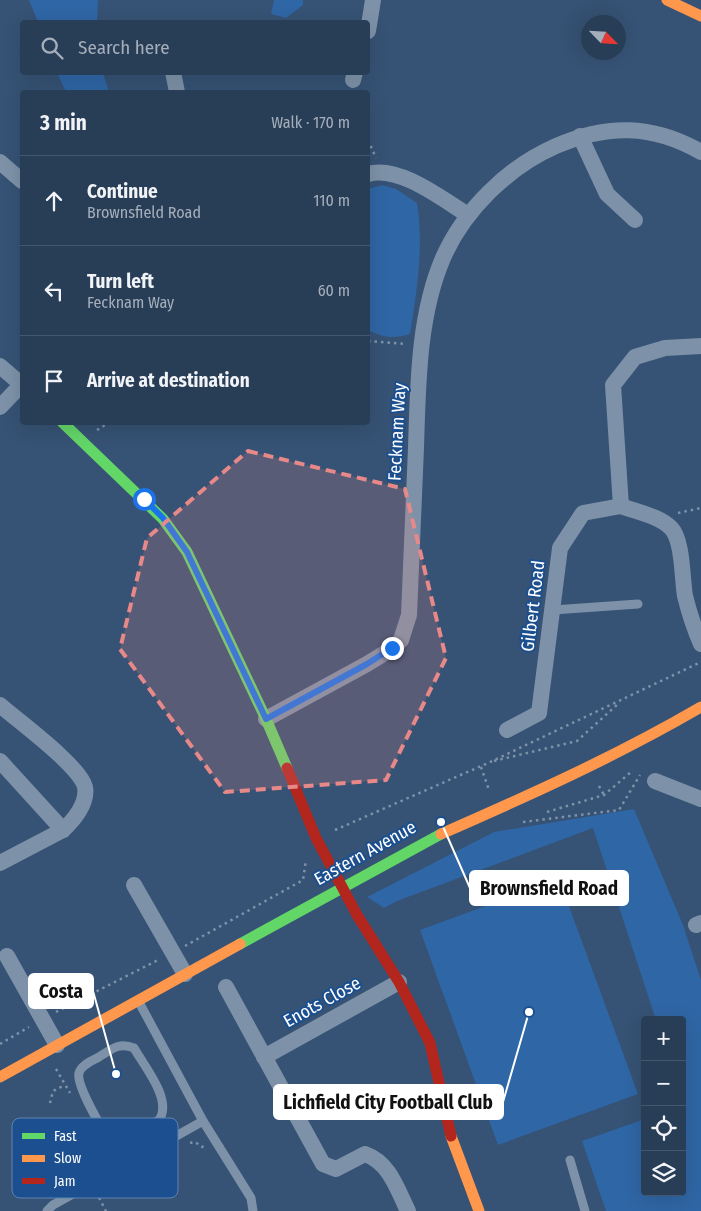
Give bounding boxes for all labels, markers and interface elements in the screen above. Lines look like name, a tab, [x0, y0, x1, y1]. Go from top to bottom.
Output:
north arrow	[581, 15, 626, 60]
search box	[20, 20, 370, 75]
icon: search	[38, 34, 66, 62]
text: Search here	[78, 36, 170, 59]
text: 3 min	[40, 110, 87, 136]
text: Walk · 170 m	[271, 113, 350, 132]
text: Continue	[87, 180, 158, 203]
icon: ahead	[40, 187, 68, 215]
text: 110 m	[313, 191, 350, 210]
text: Brownsfield Road	[87, 203, 201, 222]
text: Turn left	[87, 270, 154, 293]
icon: left	[40, 277, 68, 305]
text: 60 m	[318, 281, 350, 300]
text: Fecknam Way	[87, 293, 174, 312]
icon: arrive	[40, 367, 68, 395]
text: Arrive at destination	[87, 369, 250, 392]
street label: Fecknam Way	[383, 382, 411, 482]
route start	[133, 488, 156, 511]
street label: Gilbert Road	[516, 559, 550, 653]
route end	[381, 637, 404, 660]
street label: Eastern Avenue	[310, 816, 420, 890]
callout: Brownsfield Road	[470, 871, 628, 905]
text: Brownsfield Road	[480, 877, 618, 900]
street label: Enots Close	[280, 972, 364, 1032]
callout: Costa	[29, 974, 93, 1008]
text: Costa	[39, 980, 83, 1003]
map controls	[641, 1016, 686, 1196]
button: +	[641, 1016, 686, 1061]
button: −	[641, 1061, 686, 1106]
callout: Lichfield City Football Club	[274, 1085, 503, 1119]
text: Lichfield City Football Club	[283, 1091, 493, 1114]
button: locate	[641, 1106, 686, 1151]
legend	[12, 1118, 178, 1198]
text: Fast	[54, 1128, 77, 1145]
text: Slow	[54, 1150, 81, 1167]
button: layers	[641, 1151, 686, 1196]
text: Jam	[54, 1173, 75, 1190]

